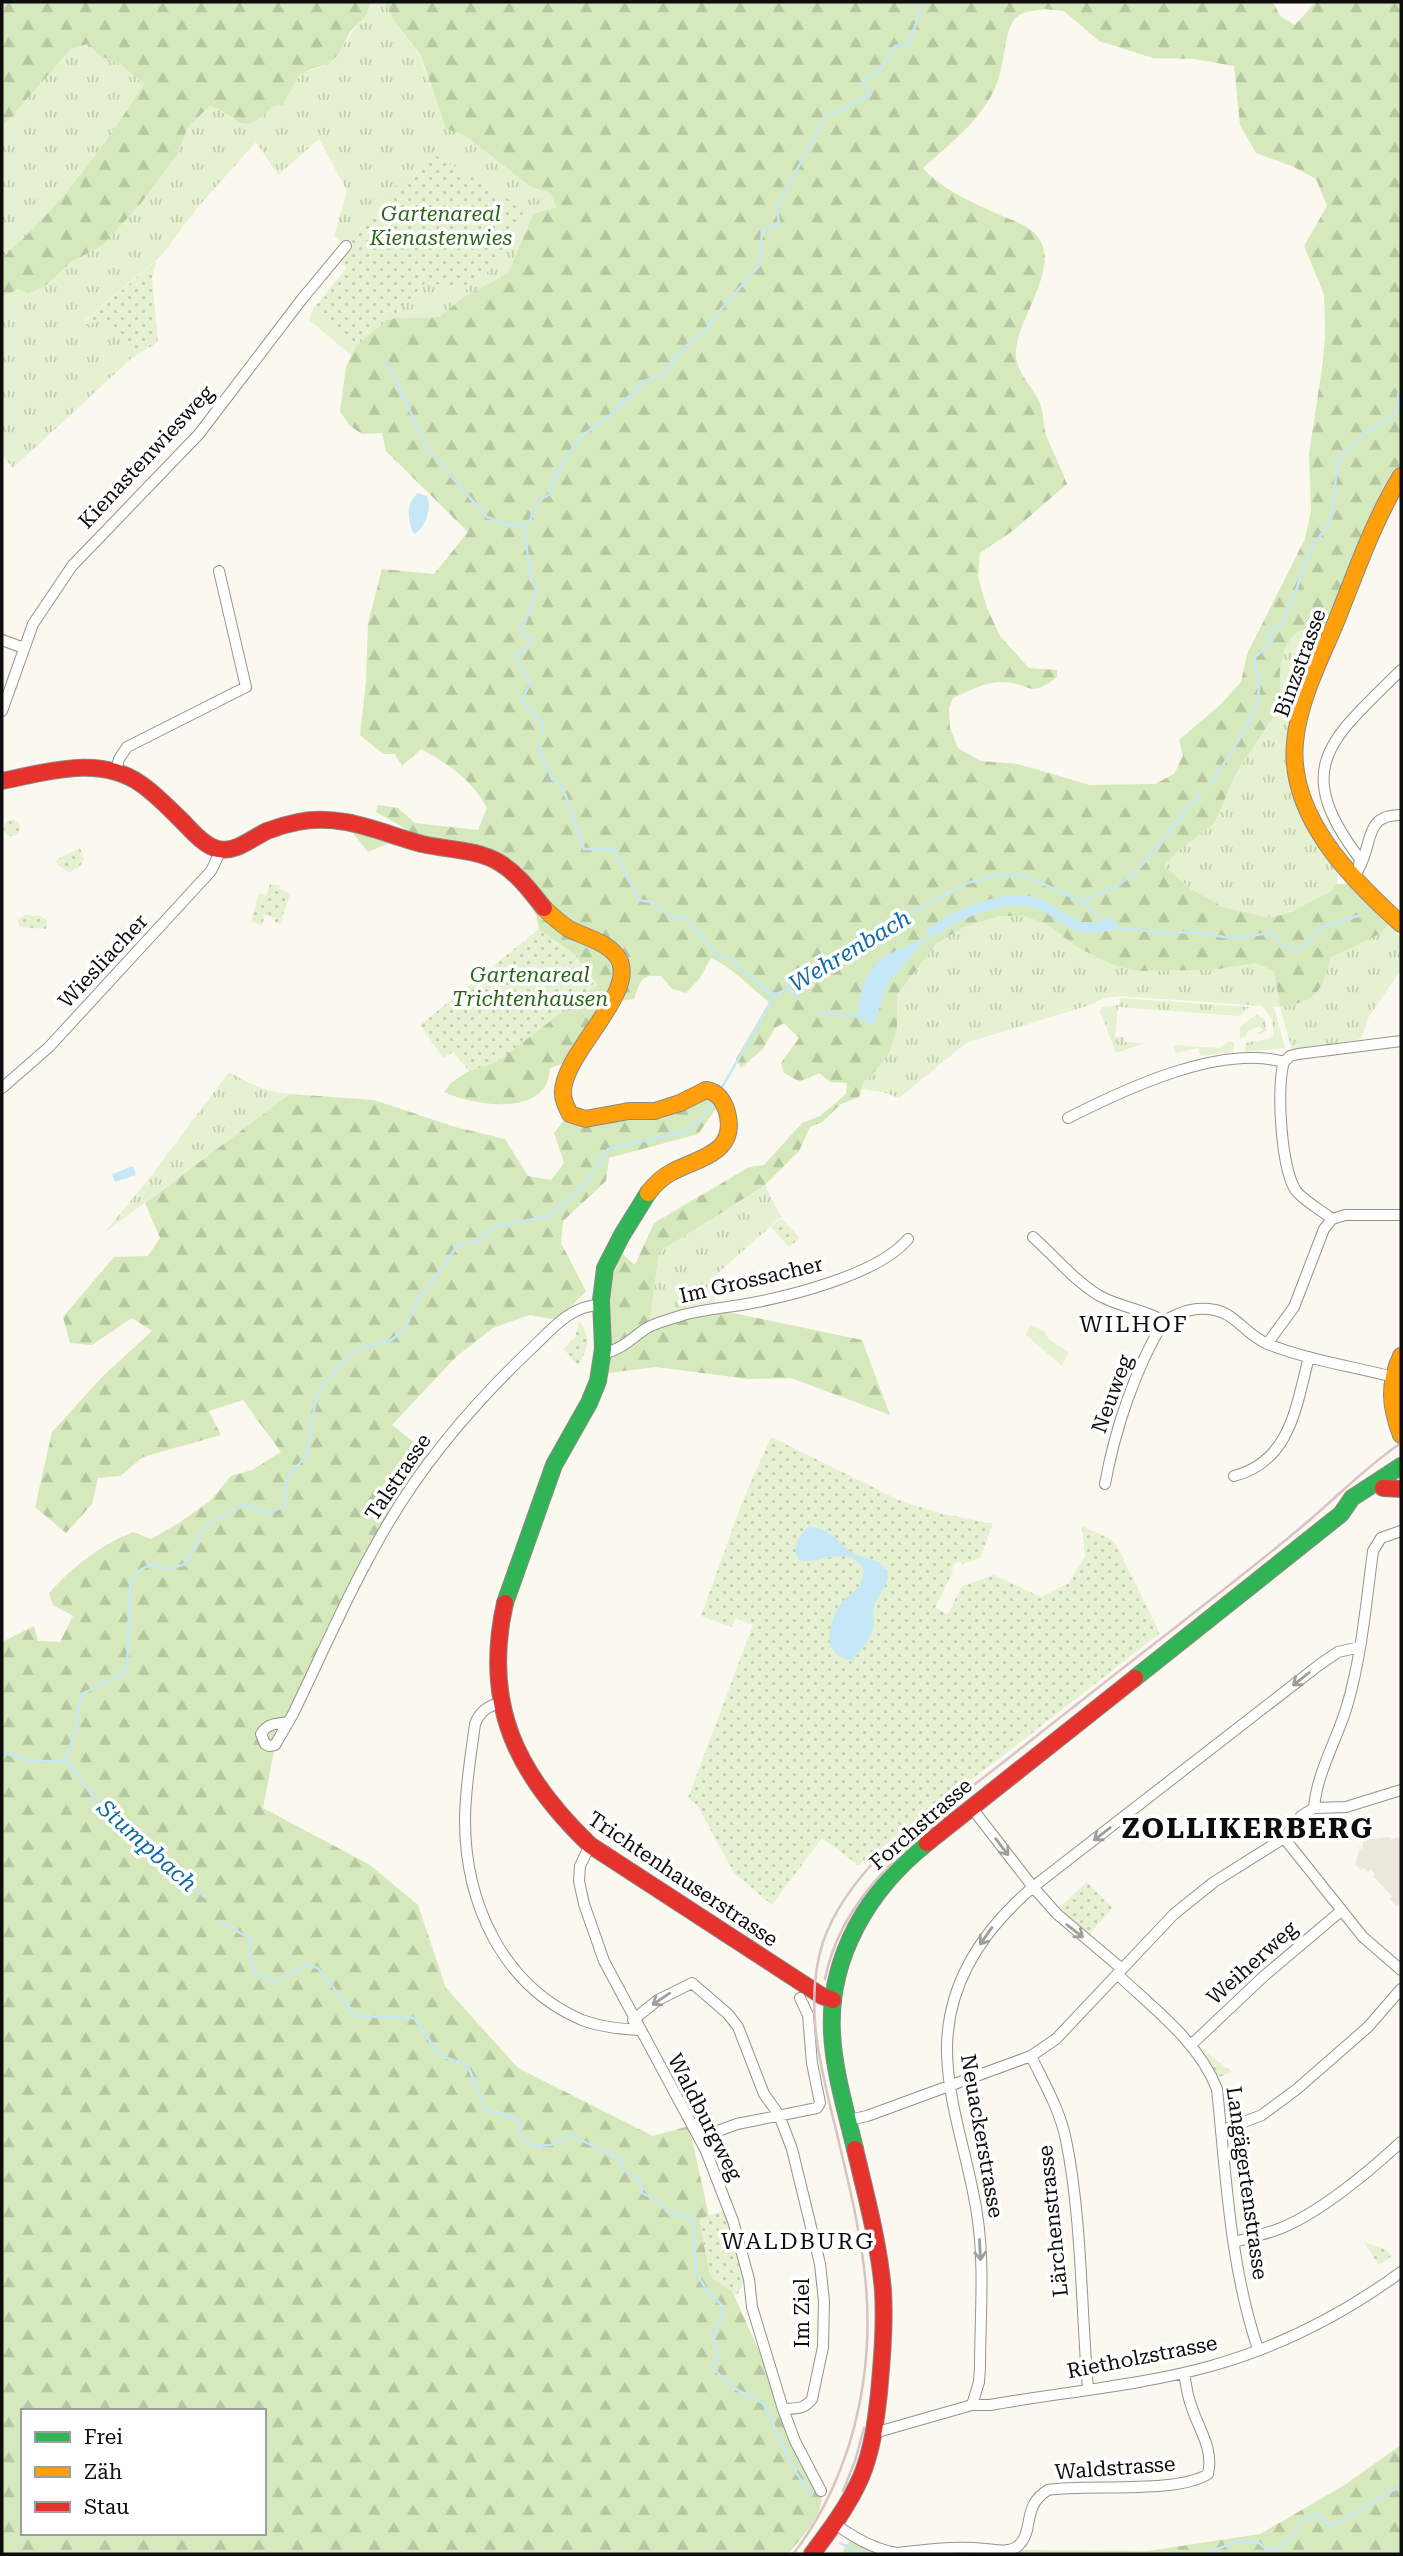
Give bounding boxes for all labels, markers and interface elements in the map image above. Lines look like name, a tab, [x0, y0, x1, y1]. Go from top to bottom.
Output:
park label: Gartenareal Kienastenwies	[369, 202, 512, 250]
street label: Kienastenwiesweg	[74, 381, 218, 533]
street label: Binzstrasse	[1269, 606, 1331, 720]
water label: Wehrenbach	[784, 904, 916, 998]
street label: Wiesliacher	[54, 909, 153, 1013]
park label: Gartenareal Trichtenhausen	[452, 963, 608, 1011]
street label: Im Grossacher	[677, 1252, 825, 1308]
district label: WILHOF	[1079, 1311, 1189, 1338]
street label: Neuweg	[1087, 1352, 1137, 1436]
street label: Talstrasse	[360, 1429, 436, 1525]
one-way arrow	[1292, 1671, 1311, 1686]
street label: Forchstrasse	[865, 1773, 977, 1875]
water label: Stumpbach	[91, 1794, 202, 1898]
street label: Trichtenhauserstrasse	[584, 1807, 782, 1951]
district label: ZOLLIKERBERG	[1122, 1812, 1374, 1845]
one-way arrow	[1093, 1826, 1112, 1841]
one-way arrow	[995, 1837, 1010, 1856]
street label: Weiherweg	[1202, 1916, 1302, 2010]
one-way arrow	[1065, 1923, 1083, 1938]
one-way arrow	[979, 1926, 993, 1945]
one-way arrow	[652, 1992, 671, 2006]
street label: Waldburgweg	[663, 2050, 747, 2185]
street label: Neuackerstrasse	[956, 2052, 1008, 2220]
street label: Langägertenstrasse	[1222, 2085, 1272, 2281]
street label: Lärchenstrasse	[1033, 2144, 1073, 2298]
district label: WALDBURG	[721, 2228, 875, 2255]
one-way arrow	[973, 2238, 986, 2261]
street label: Im Ziel	[790, 2278, 814, 2348]
street label: Rietholzstrasse	[1065, 2331, 1219, 2383]
legend	[21, 2409, 266, 2535]
text: Frei	[84, 2425, 123, 2449]
street label: Waldstrasse	[1054, 2452, 1176, 2484]
text: Zäh	[84, 2460, 123, 2484]
text: Stau	[84, 2495, 129, 2519]

